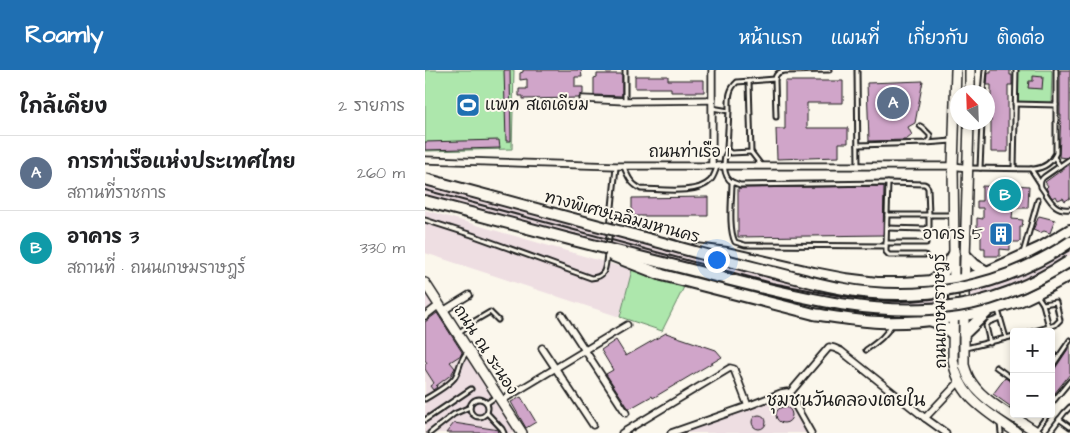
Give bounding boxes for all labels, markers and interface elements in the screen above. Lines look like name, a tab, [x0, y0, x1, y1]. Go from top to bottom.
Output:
text: Roamly	[25, 18, 103, 52]
text: หน้าแรก	[739, 26, 803, 51]
text: แผนที่	[831, 26, 879, 51]
text: เกี่ยวกับ	[907, 26, 969, 51]
text: ติดต่อ	[997, 26, 1045, 51]
pin: A	[877, 84, 909, 122]
north arrow	[950, 85, 995, 130]
text: ใกล้เคียง	[20, 92, 107, 121]
sports icon: แพท สเตเดียม	[455, 92, 481, 118]
place label: แพท สเตเดียม	[485, 94, 589, 116]
text: 2 รายการ	[338, 95, 405, 117]
street label: ถนนท่าเรือ 1	[649, 140, 729, 163]
text: การท่าเรือแห่งประเทศไทย	[67, 149, 296, 176]
text: A	[31, 162, 41, 184]
text: 260 m	[357, 162, 405, 184]
pin: B	[989, 176, 1021, 214]
text: สถานที่ราชการ	[67, 182, 166, 204]
street label: ทางพิเศษเฉลิมมหานคร	[542, 186, 702, 248]
building icon: อาคาร 5	[988, 221, 1014, 247]
place label: อาคาร 5	[923, 223, 984, 245]
text: อาคาร 3	[67, 224, 139, 251]
text: B	[30, 237, 42, 259]
text: 330 m	[360, 237, 405, 259]
your location	[704, 247, 730, 273]
street label: ถนนเกษมราษฎร์	[927, 253, 952, 369]
text: สถานที่ · ถนนเกษมราษฎร์	[67, 257, 246, 279]
street label: ถนน ณ ระนอง	[449, 301, 523, 399]
map controls	[1010, 328, 1055, 418]
button: +	[1010, 328, 1055, 373]
button: −	[1010, 373, 1055, 418]
district label: ชุมชนวันคลองเตยใน	[767, 387, 925, 414]

